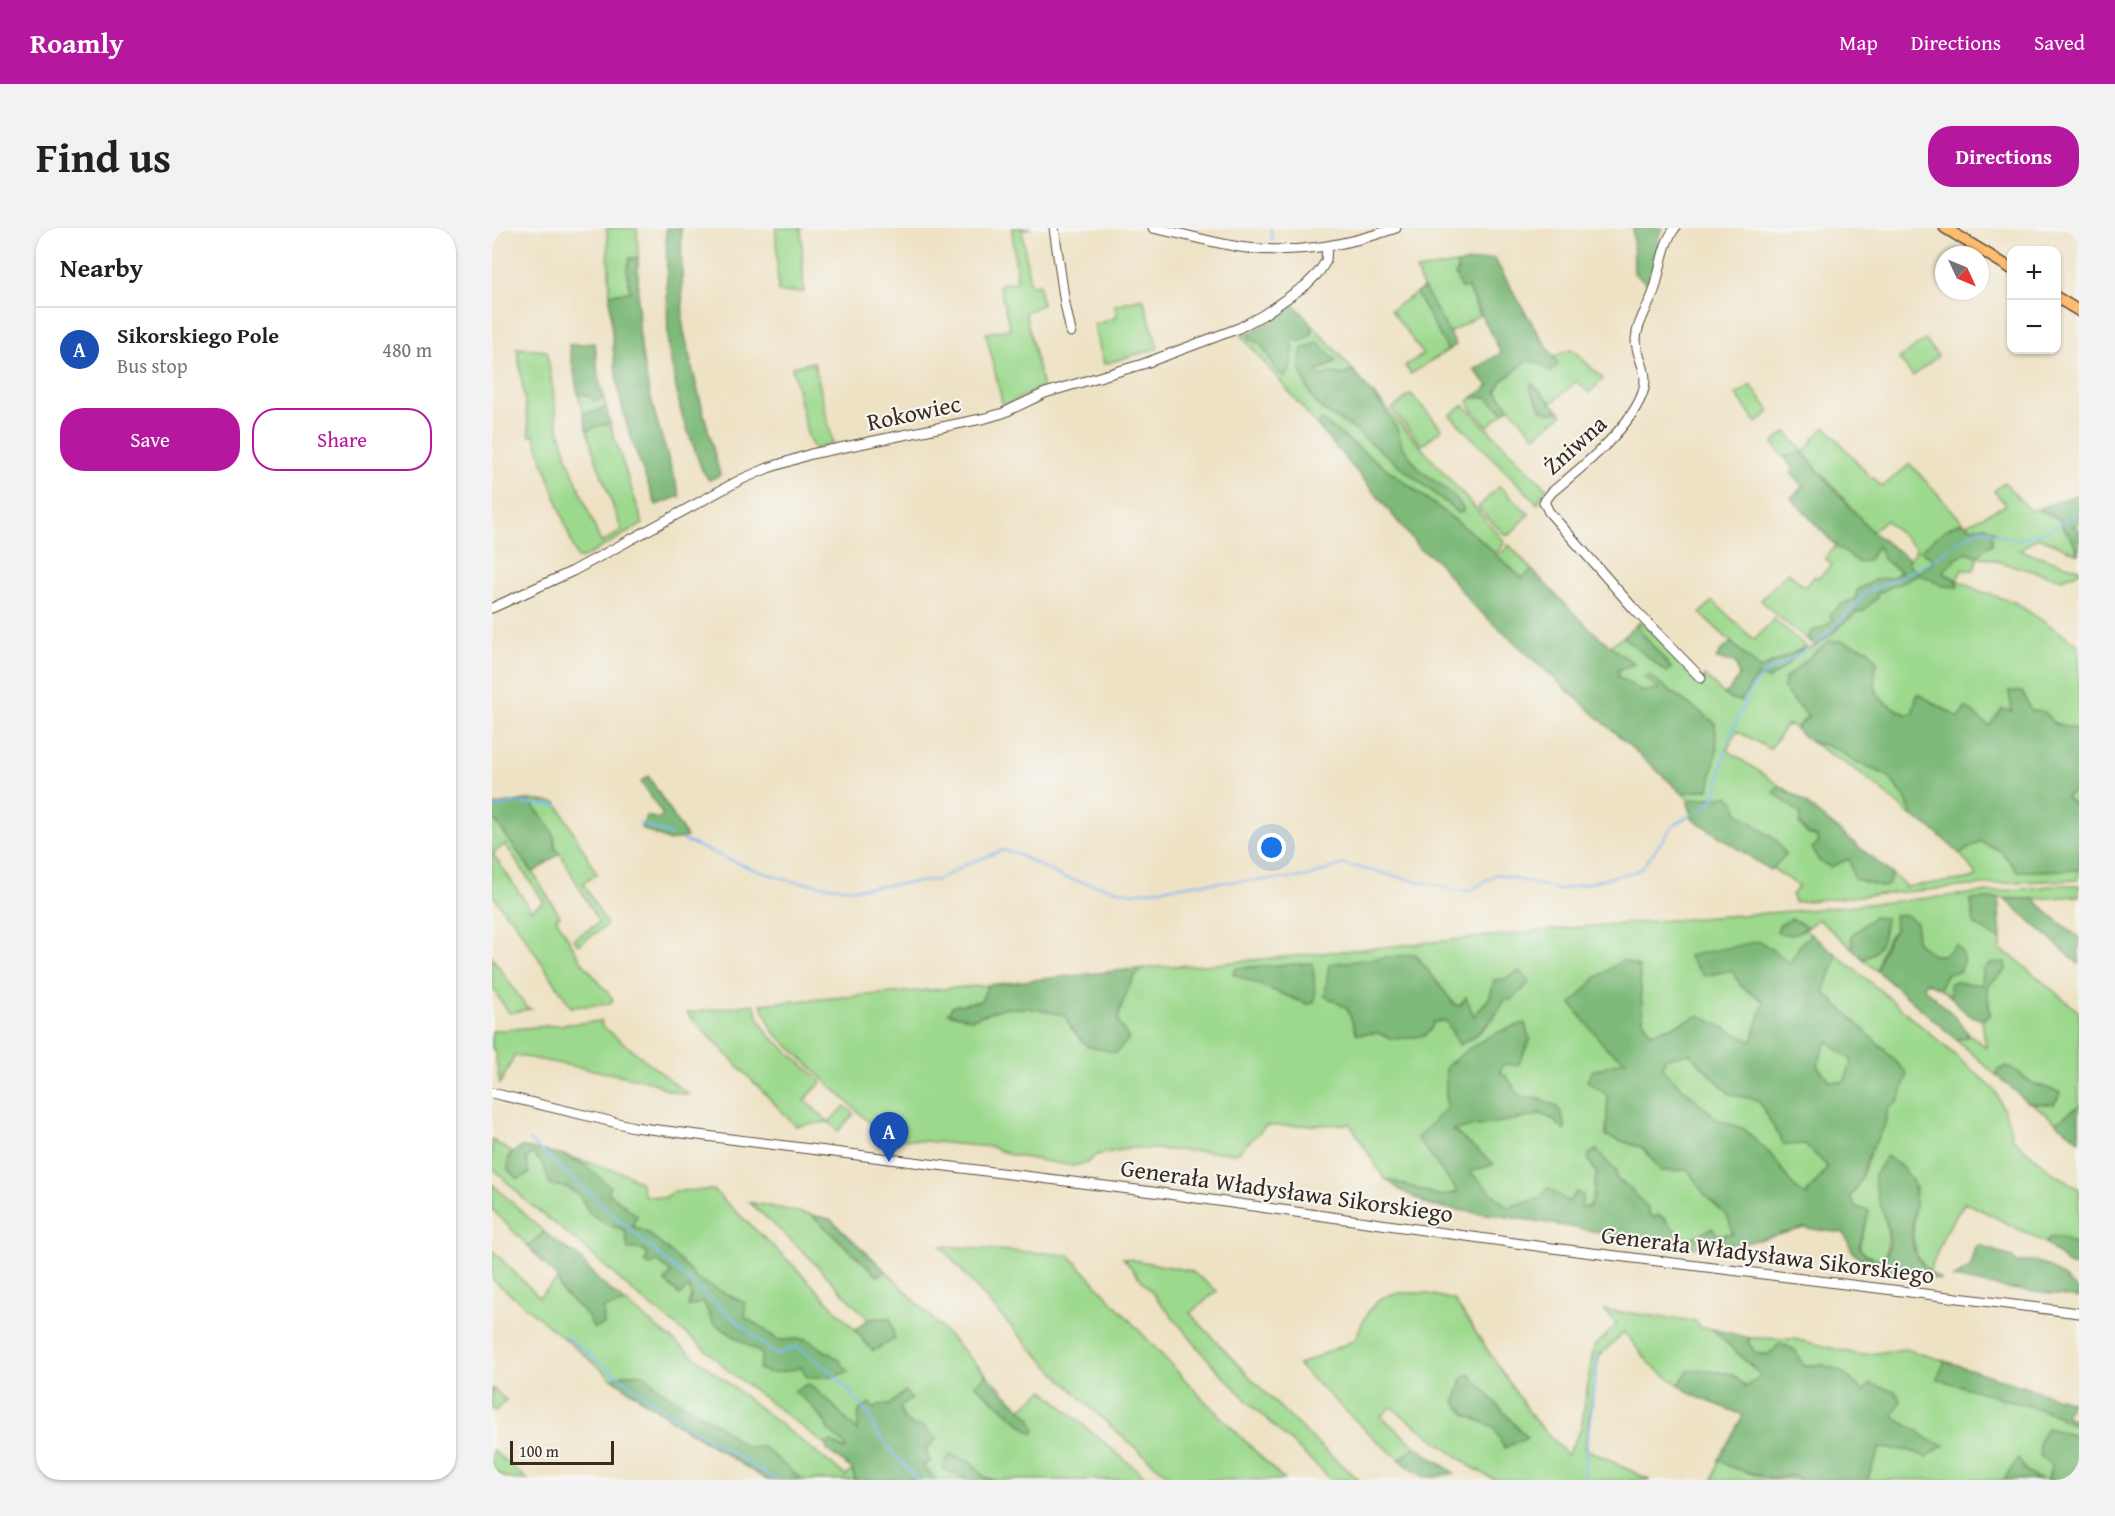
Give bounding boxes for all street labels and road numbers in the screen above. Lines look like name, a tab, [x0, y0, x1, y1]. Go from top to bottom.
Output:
street label: Rokowiec	[864, 385, 965, 440]
street label: Żniwna	[1535, 406, 1615, 483]
street label: Generała Władysława Sikorskiego	[1119, 1150, 1456, 1231]
street label: Generała Władysława Sikorskiego	[1599, 1217, 1937, 1292]

